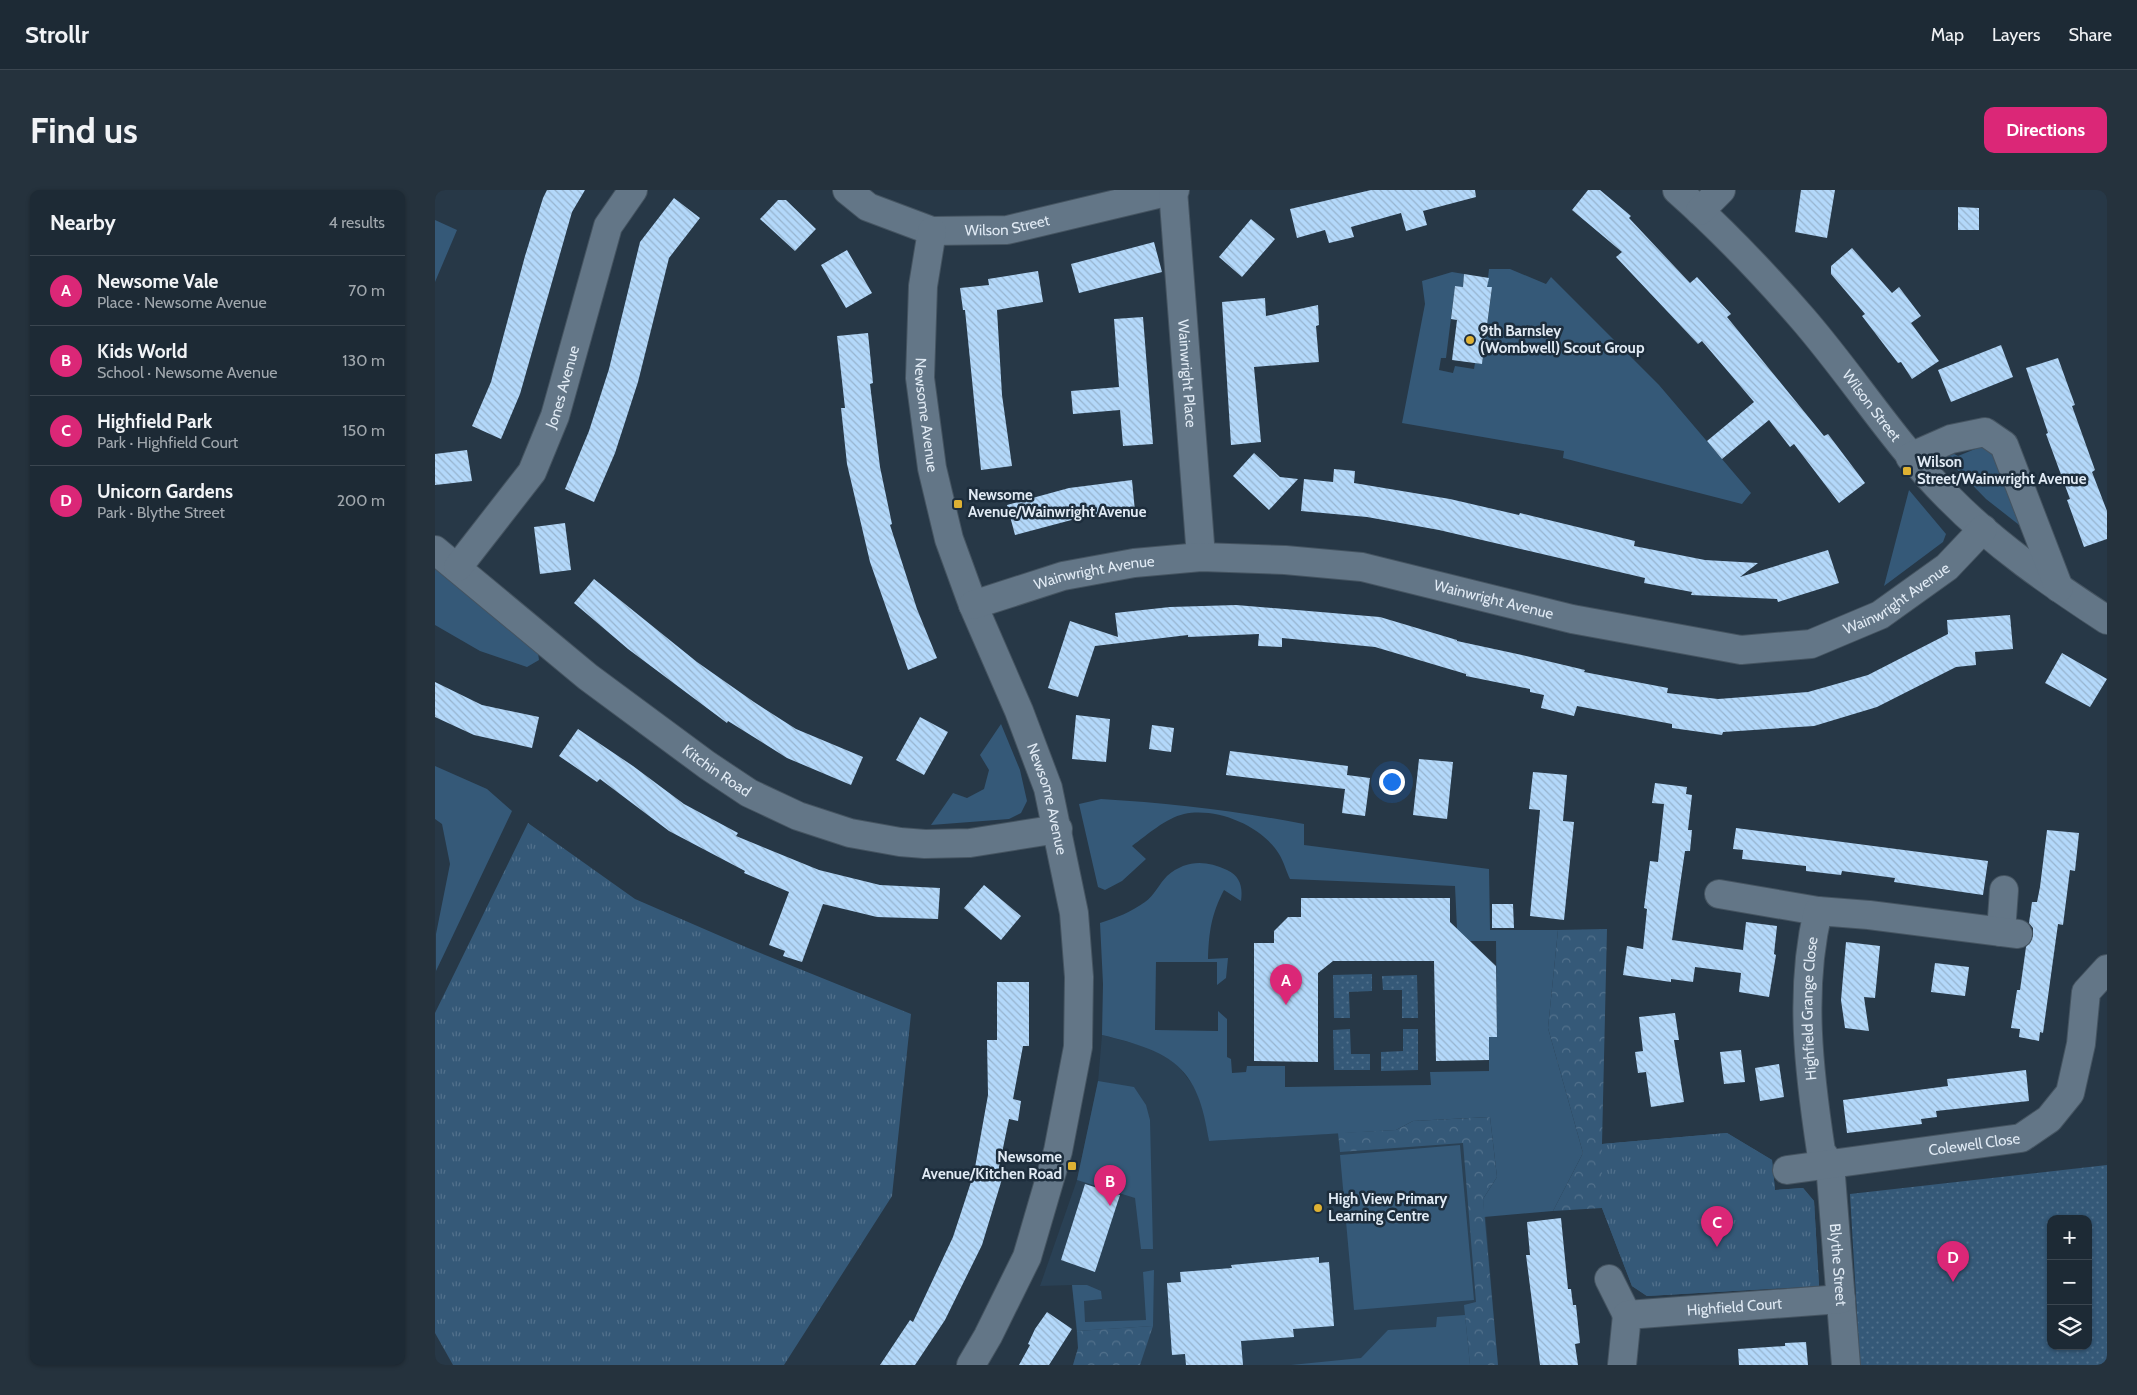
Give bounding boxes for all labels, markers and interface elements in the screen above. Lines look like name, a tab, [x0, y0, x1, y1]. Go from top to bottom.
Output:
text: Strollr	[25, 20, 89, 49]
text: Map	[1931, 24, 1964, 46]
text: Layers	[1992, 24, 2041, 46]
text: Share	[2069, 24, 2112, 46]
button: Directions	[1984, 107, 2107, 153]
text: Find us	[30, 109, 138, 152]
text: Nearby	[50, 210, 116, 235]
street label: Wilson Street	[965, 211, 1051, 240]
text: 4 results	[328, 213, 385, 232]
text: Newsome Vale	[97, 270, 218, 293]
text: A	[61, 281, 71, 300]
text: 70 m	[348, 281, 385, 300]
text: Place · Newsome Avenue	[97, 293, 267, 312]
street label: Wainwright Place	[1174, 319, 1200, 429]
place label: 9th Barnsley (Wombwell) Scout Group	[1480, 322, 1645, 357]
marker: 9th Barnsley (Wombwell) Scout Group	[1464, 334, 1476, 346]
text: Kids World	[97, 340, 188, 363]
street label: Jones Avenue	[542, 343, 583, 432]
text: B	[61, 351, 71, 370]
text: 130 m	[342, 351, 385, 370]
street label: Newsome Avenue	[911, 357, 942, 474]
text: School · Newsome Avenue	[97, 363, 277, 382]
street label: Wilson Street	[1838, 366, 1905, 445]
text: Highfield Park	[97, 410, 212, 433]
text: C	[61, 421, 71, 440]
text: 150 m	[342, 421, 385, 440]
text: Park · Highfield Court	[97, 433, 238, 452]
place label: Wilson Street/Wainwright Avenue	[1917, 453, 2087, 488]
marker: Wilson Street/Wainwright Avenue	[1901, 465, 1913, 477]
text: Unicorn Gardens	[97, 480, 233, 503]
place label: Newsome Avenue/Wainwright Avenue	[968, 486, 1147, 521]
text: D	[60, 491, 72, 510]
text: 200 m	[337, 491, 385, 510]
marker: Newsome Avenue/Wainwright Avenue	[952, 498, 964, 510]
text: Park · Blythe Street	[97, 503, 225, 522]
street label: Wainwright Avenue	[1032, 552, 1156, 594]
street label: Wainwright Avenue	[1841, 559, 1954, 638]
street label: Wainwright Avenue	[1432, 576, 1556, 623]
street label: Kitchin Road	[679, 741, 754, 801]
street label: Newsome Avenue	[1023, 741, 1071, 857]
your location	[1379, 769, 1405, 795]
street label: Highfield Grange Close	[1798, 935, 1822, 1081]
pin: A	[1270, 964, 1302, 1005]
street label: Colewell Close	[1927, 1129, 2022, 1160]
place label: Newsome Avenue/Kitchen Road	[922, 1148, 1062, 1183]
marker: Newsome Avenue/Kitchen Road	[1066, 1160, 1078, 1172]
pin: B	[1094, 1165, 1126, 1206]
place label: High View Primary Learning Centre	[1328, 1190, 1448, 1225]
marker: High View Primary Learning Centre	[1312, 1202, 1324, 1214]
pin: C	[1701, 1206, 1733, 1247]
map controls	[2047, 1215, 2092, 1350]
button: +	[2047, 1215, 2092, 1260]
street label: Blythe Street	[1826, 1223, 1850, 1307]
pin: D	[1937, 1241, 1969, 1282]
button: −	[2047, 1260, 2092, 1305]
street label: Highfield Court	[1686, 1294, 1783, 1319]
button: layers	[2047, 1305, 2092, 1350]

